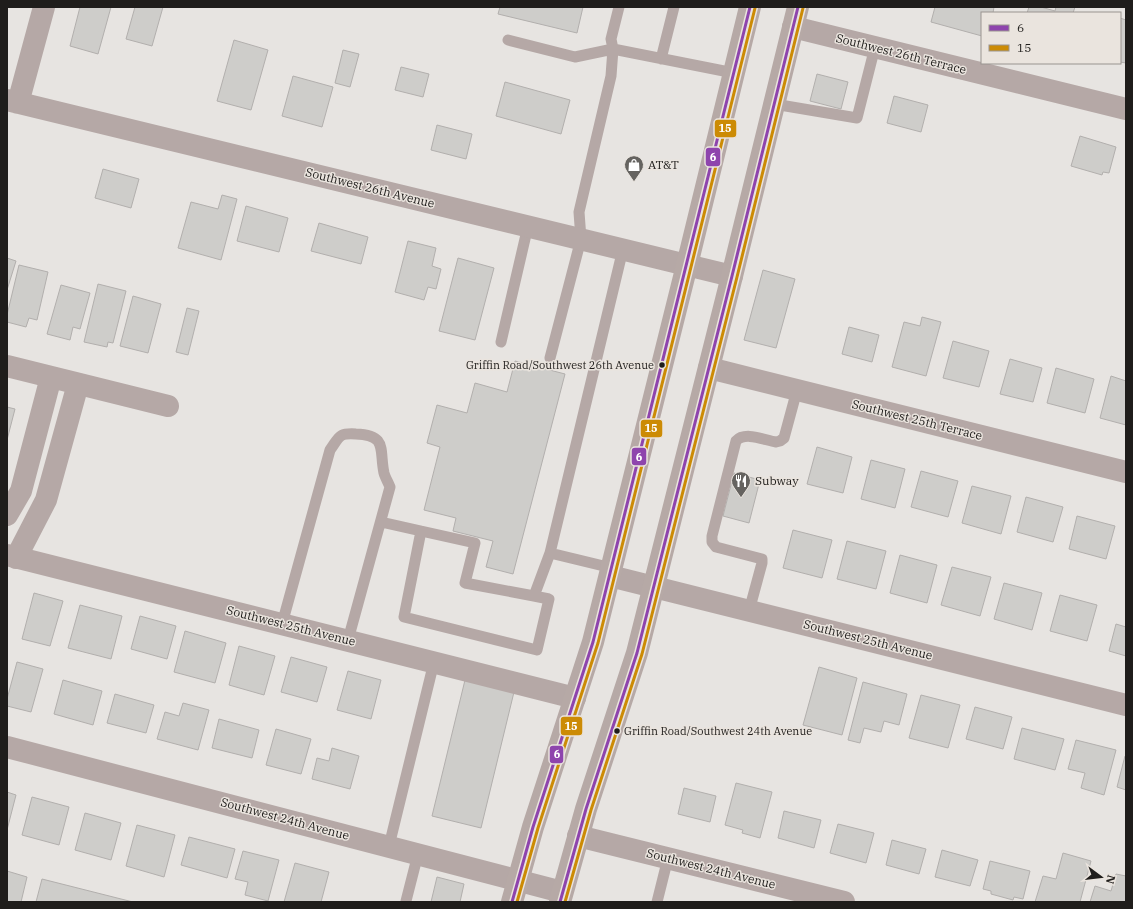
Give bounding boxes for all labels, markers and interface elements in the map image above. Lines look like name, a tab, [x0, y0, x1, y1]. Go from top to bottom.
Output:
legend	[981, 12, 1121, 64]
text: 6	[1017, 20, 1024, 35]
street label: Southwest 26th Terrace	[834, 30, 968, 77]
text: 15	[1017, 40, 1031, 55]
line badge: 15	[714, 119, 737, 138]
text: 15	[718, 121, 732, 135]
line badge: 6	[705, 147, 721, 167]
text: 6	[710, 150, 717, 164]
shop icon: AT&T	[623, 154, 645, 182]
place label: AT&T	[648, 157, 679, 172]
street label: Southwest 26th Avenue	[304, 164, 436, 211]
place label: Griffin Road/Southwest 26th Avenue	[466, 358, 654, 372]
marker: Griffin Road/Southwest 26th Avenue	[657, 360, 667, 370]
street label: Southwest 25th Terrace	[850, 396, 984, 443]
line badge: 15	[640, 419, 663, 438]
text: 15	[644, 421, 658, 435]
line badge: 6	[631, 447, 647, 466]
text: 6	[636, 450, 643, 464]
restaurant icon: Subway	[730, 470, 752, 498]
place label: Subway	[755, 473, 799, 488]
street label: Southwest 25th Avenue	[225, 602, 357, 649]
street label: Southwest 25th Avenue	[802, 616, 934, 663]
line badge: 15	[560, 716, 583, 736]
text: 15	[564, 719, 578, 733]
place label: Griffin Road/Southwest 24th Avenue	[624, 724, 812, 738]
marker: Griffin Road/Southwest 24th Avenue	[612, 726, 622, 736]
line badge: 6	[549, 745, 564, 764]
text: 6	[554, 747, 561, 761]
street label: Southwest 24th Avenue	[219, 794, 351, 843]
street label: Southwest 24th Avenue	[645, 845, 777, 892]
north arrow	[1081, 857, 1121, 897]
text: N	[1103, 874, 1119, 886]

